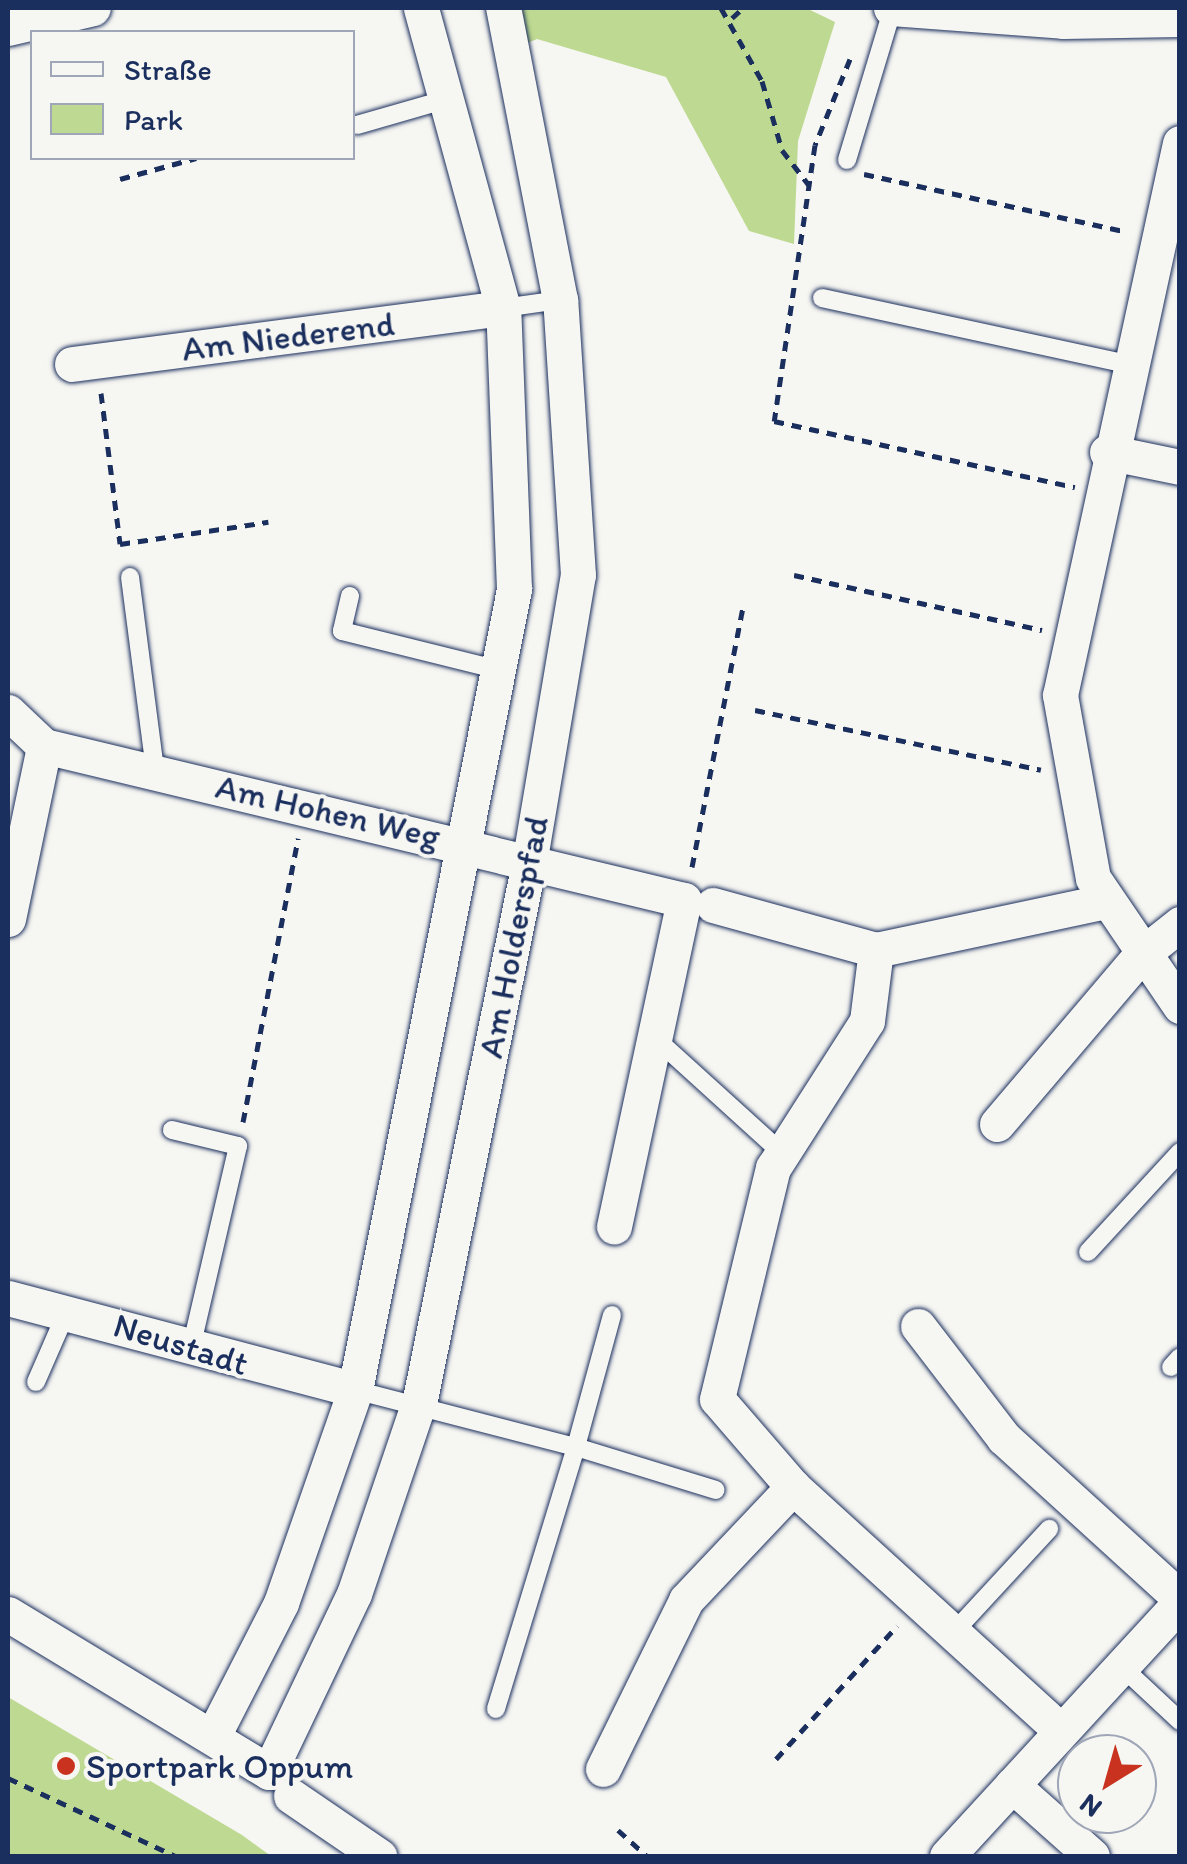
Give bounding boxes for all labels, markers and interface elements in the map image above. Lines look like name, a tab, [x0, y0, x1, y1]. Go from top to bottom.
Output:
legend	[30, 30, 355, 160]
text: Straße	[124, 51, 212, 88]
text: Park	[124, 101, 183, 138]
street label: Am Niederend	[179, 302, 397, 370]
street label: Am Hohen Weg	[213, 765, 443, 857]
street label: Am Holderspfad	[469, 813, 557, 1061]
street label: Neustadt	[109, 1304, 253, 1384]
north arrow	[1057, 1734, 1157, 1834]
place label: Sportpark Oppum	[86, 1745, 353, 1787]
marker: Sportpark Oppum	[55, 1755, 77, 1777]
text: N	[1072, 1787, 1108, 1826]

